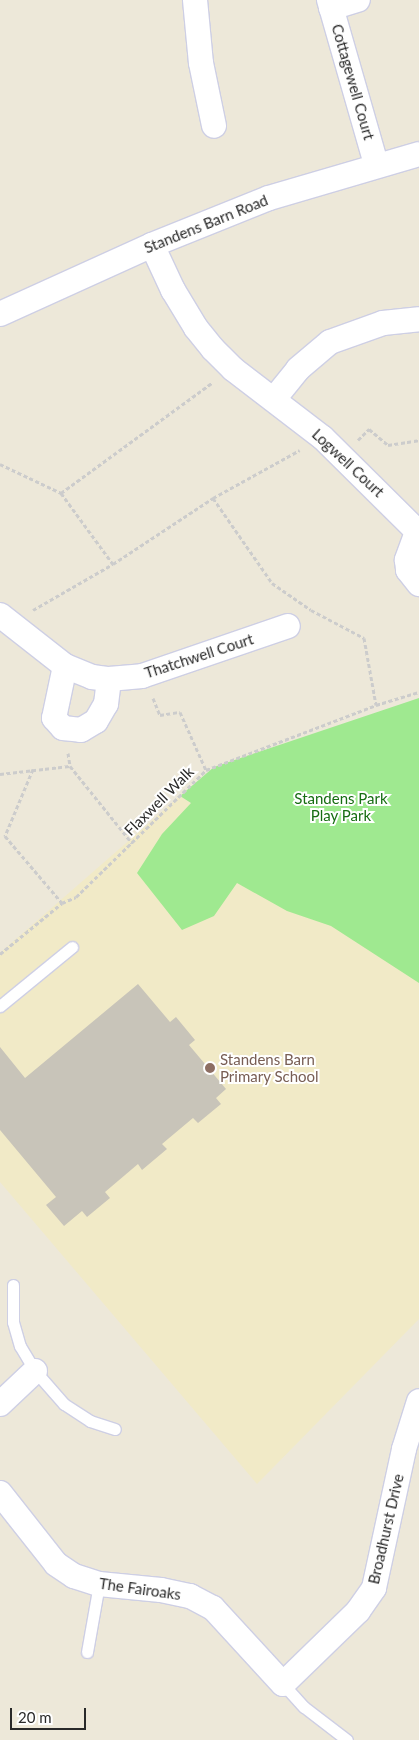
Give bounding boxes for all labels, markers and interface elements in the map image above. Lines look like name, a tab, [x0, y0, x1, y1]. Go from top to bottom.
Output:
street label: Cottagewell Court	[328, 22, 378, 142]
street label: Standens Barn Road	[141, 191, 271, 257]
street label: Logwell Court	[308, 425, 388, 501]
street label: Thatchwell Court	[142, 630, 256, 682]
street label: Flaxwell Walk	[121, 763, 197, 839]
park label: Standens Park Play Park	[294, 789, 388, 824]
place label: Standens Barn Primary School	[220, 1050, 319, 1085]
marker: Standens Barn Primary School	[204, 1062, 216, 1074]
street label: Broadhurst Drive	[365, 1472, 407, 1586]
street label: The Fairoaks	[98, 1574, 182, 1604]
scale bar	[12, 1698, 89, 1730]
text: 20 m	[18, 1708, 52, 1726]

